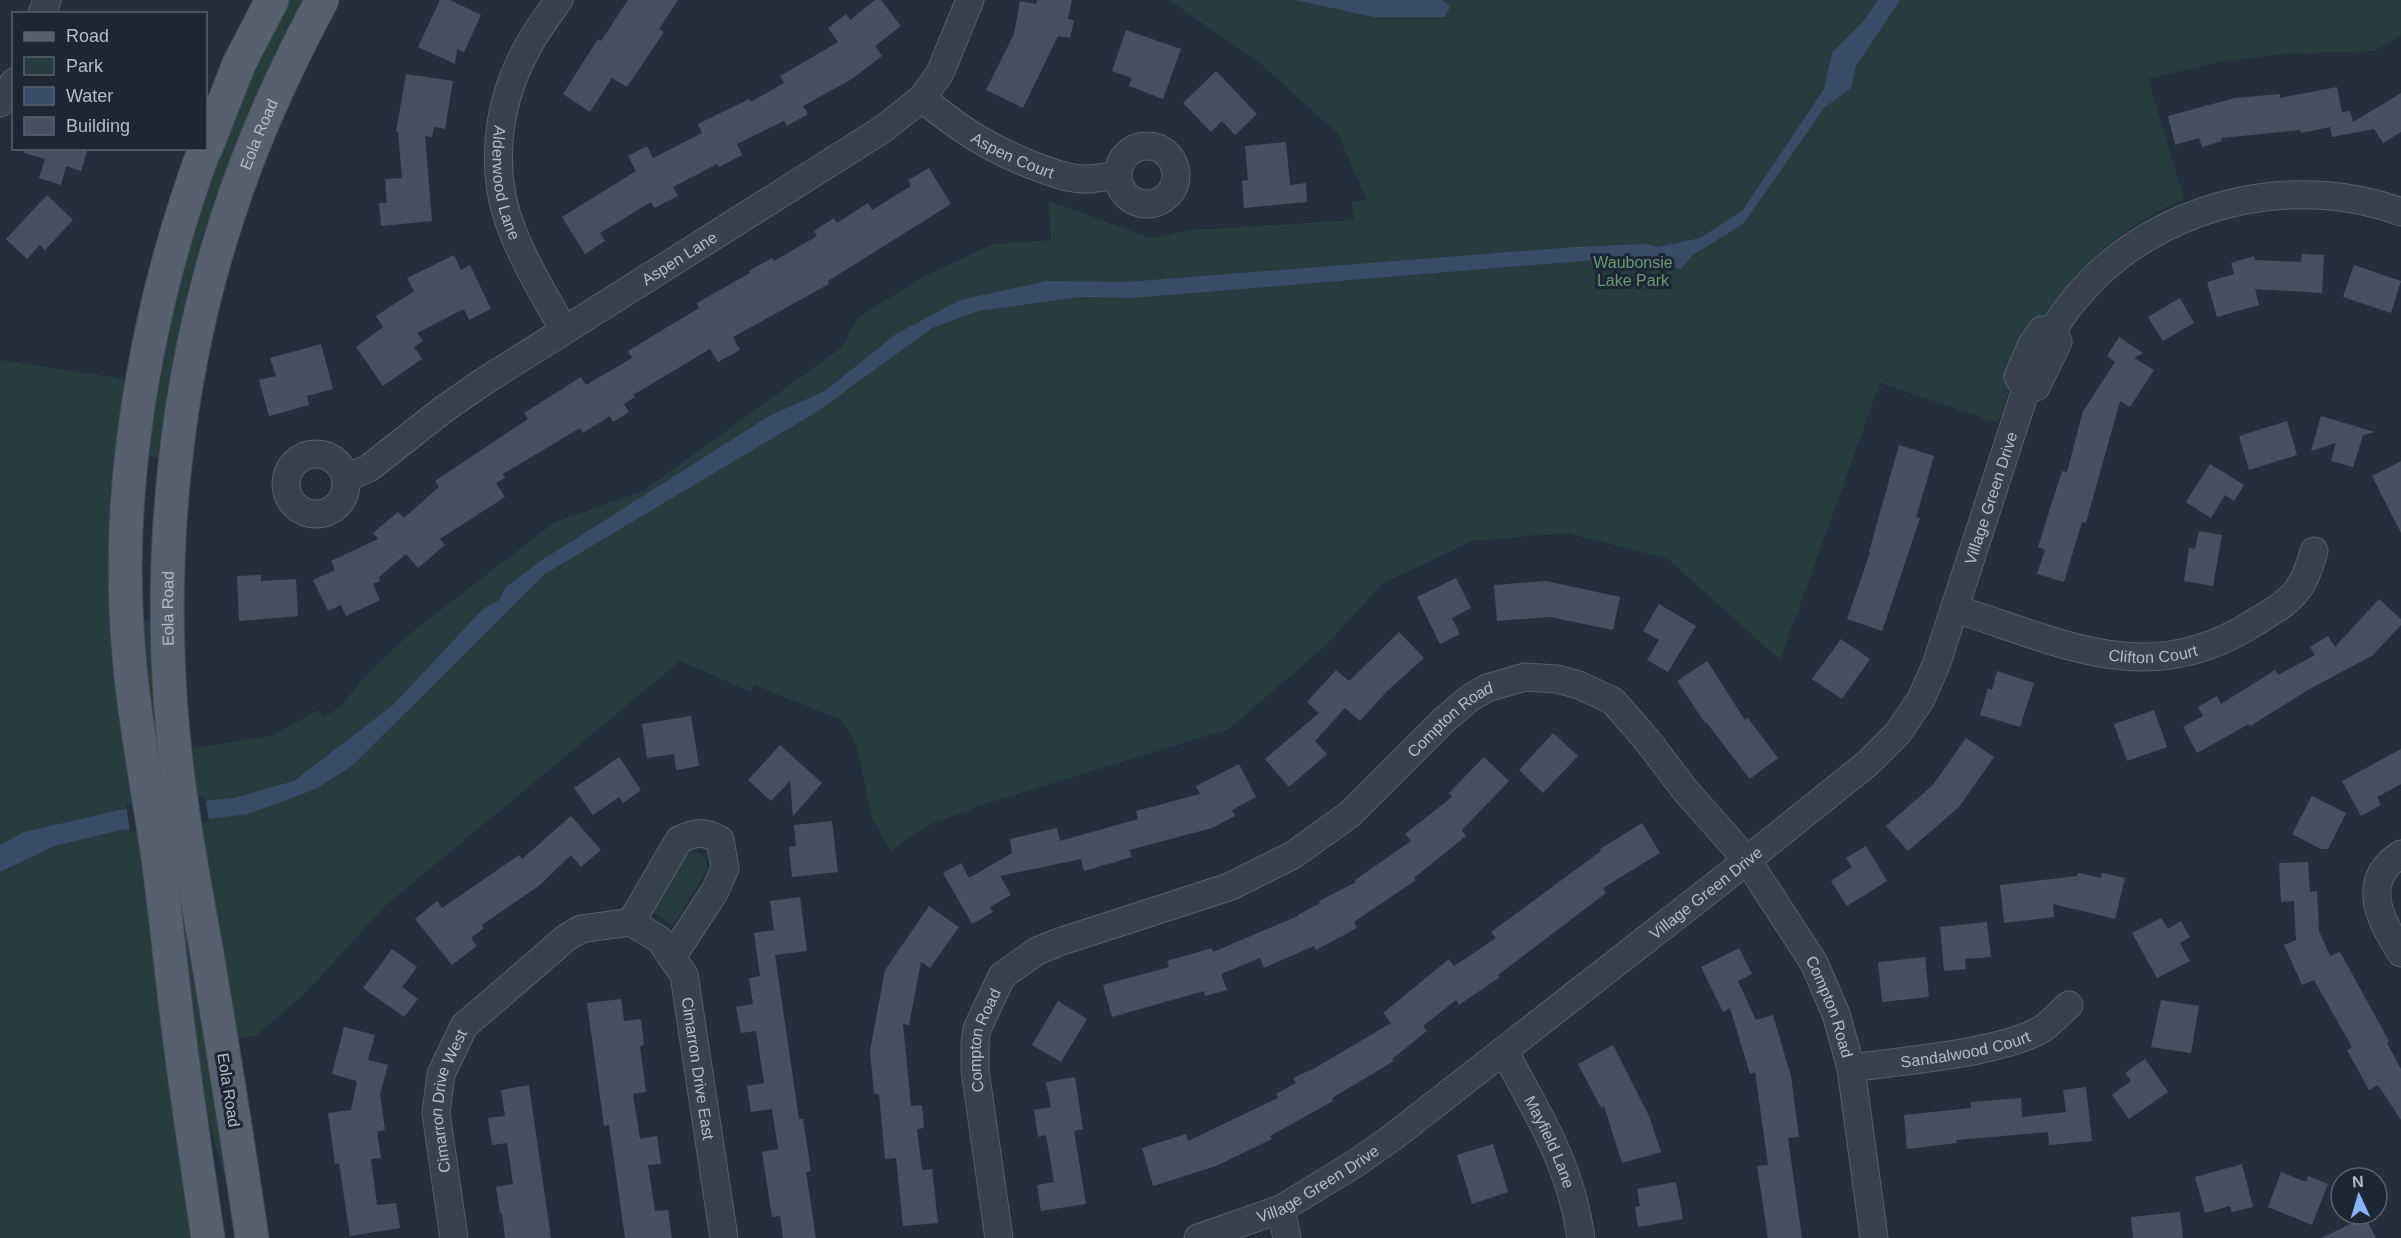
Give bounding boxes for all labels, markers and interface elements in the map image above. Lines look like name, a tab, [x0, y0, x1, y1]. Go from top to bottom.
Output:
legend	[12, 12, 207, 150]
text: Road	[66, 26, 109, 46]
text: Park	[66, 56, 104, 76]
text: Water	[66, 86, 113, 106]
street label: Eola Road	[237, 96, 281, 172]
text: Building	[66, 116, 130, 136]
street label: Alderwood Lane	[489, 125, 523, 242]
street label: Aspen Court	[968, 129, 1057, 182]
street label: Aspen Lane	[639, 228, 720, 288]
park label: Waubonsie Lake Park	[1593, 254, 1673, 289]
street label: Village Green Drive	[1961, 430, 2021, 567]
street label: Eola Road	[159, 571, 177, 646]
street label: Clifton Court	[2108, 642, 2200, 666]
street label: Compton Road	[1404, 679, 1495, 761]
street label: Village Green Drive	[1646, 843, 1766, 943]
street label: Compton Road	[1803, 953, 1856, 1060]
street label: Compton Road	[967, 986, 1004, 1093]
street label: Cimarron Drive East	[678, 996, 717, 1141]
street label: Cimarron Drive West	[428, 1026, 470, 1174]
street label: Sandalwood Court	[1899, 1028, 2033, 1071]
street label: Eola Road	[214, 1052, 243, 1128]
street label: Mayfield Lane	[1521, 1093, 1577, 1190]
street label: Village Green Drive	[1255, 1142, 1382, 1226]
north arrow	[2329, 1166, 2389, 1226]
text: N	[2352, 1173, 2364, 1190]

